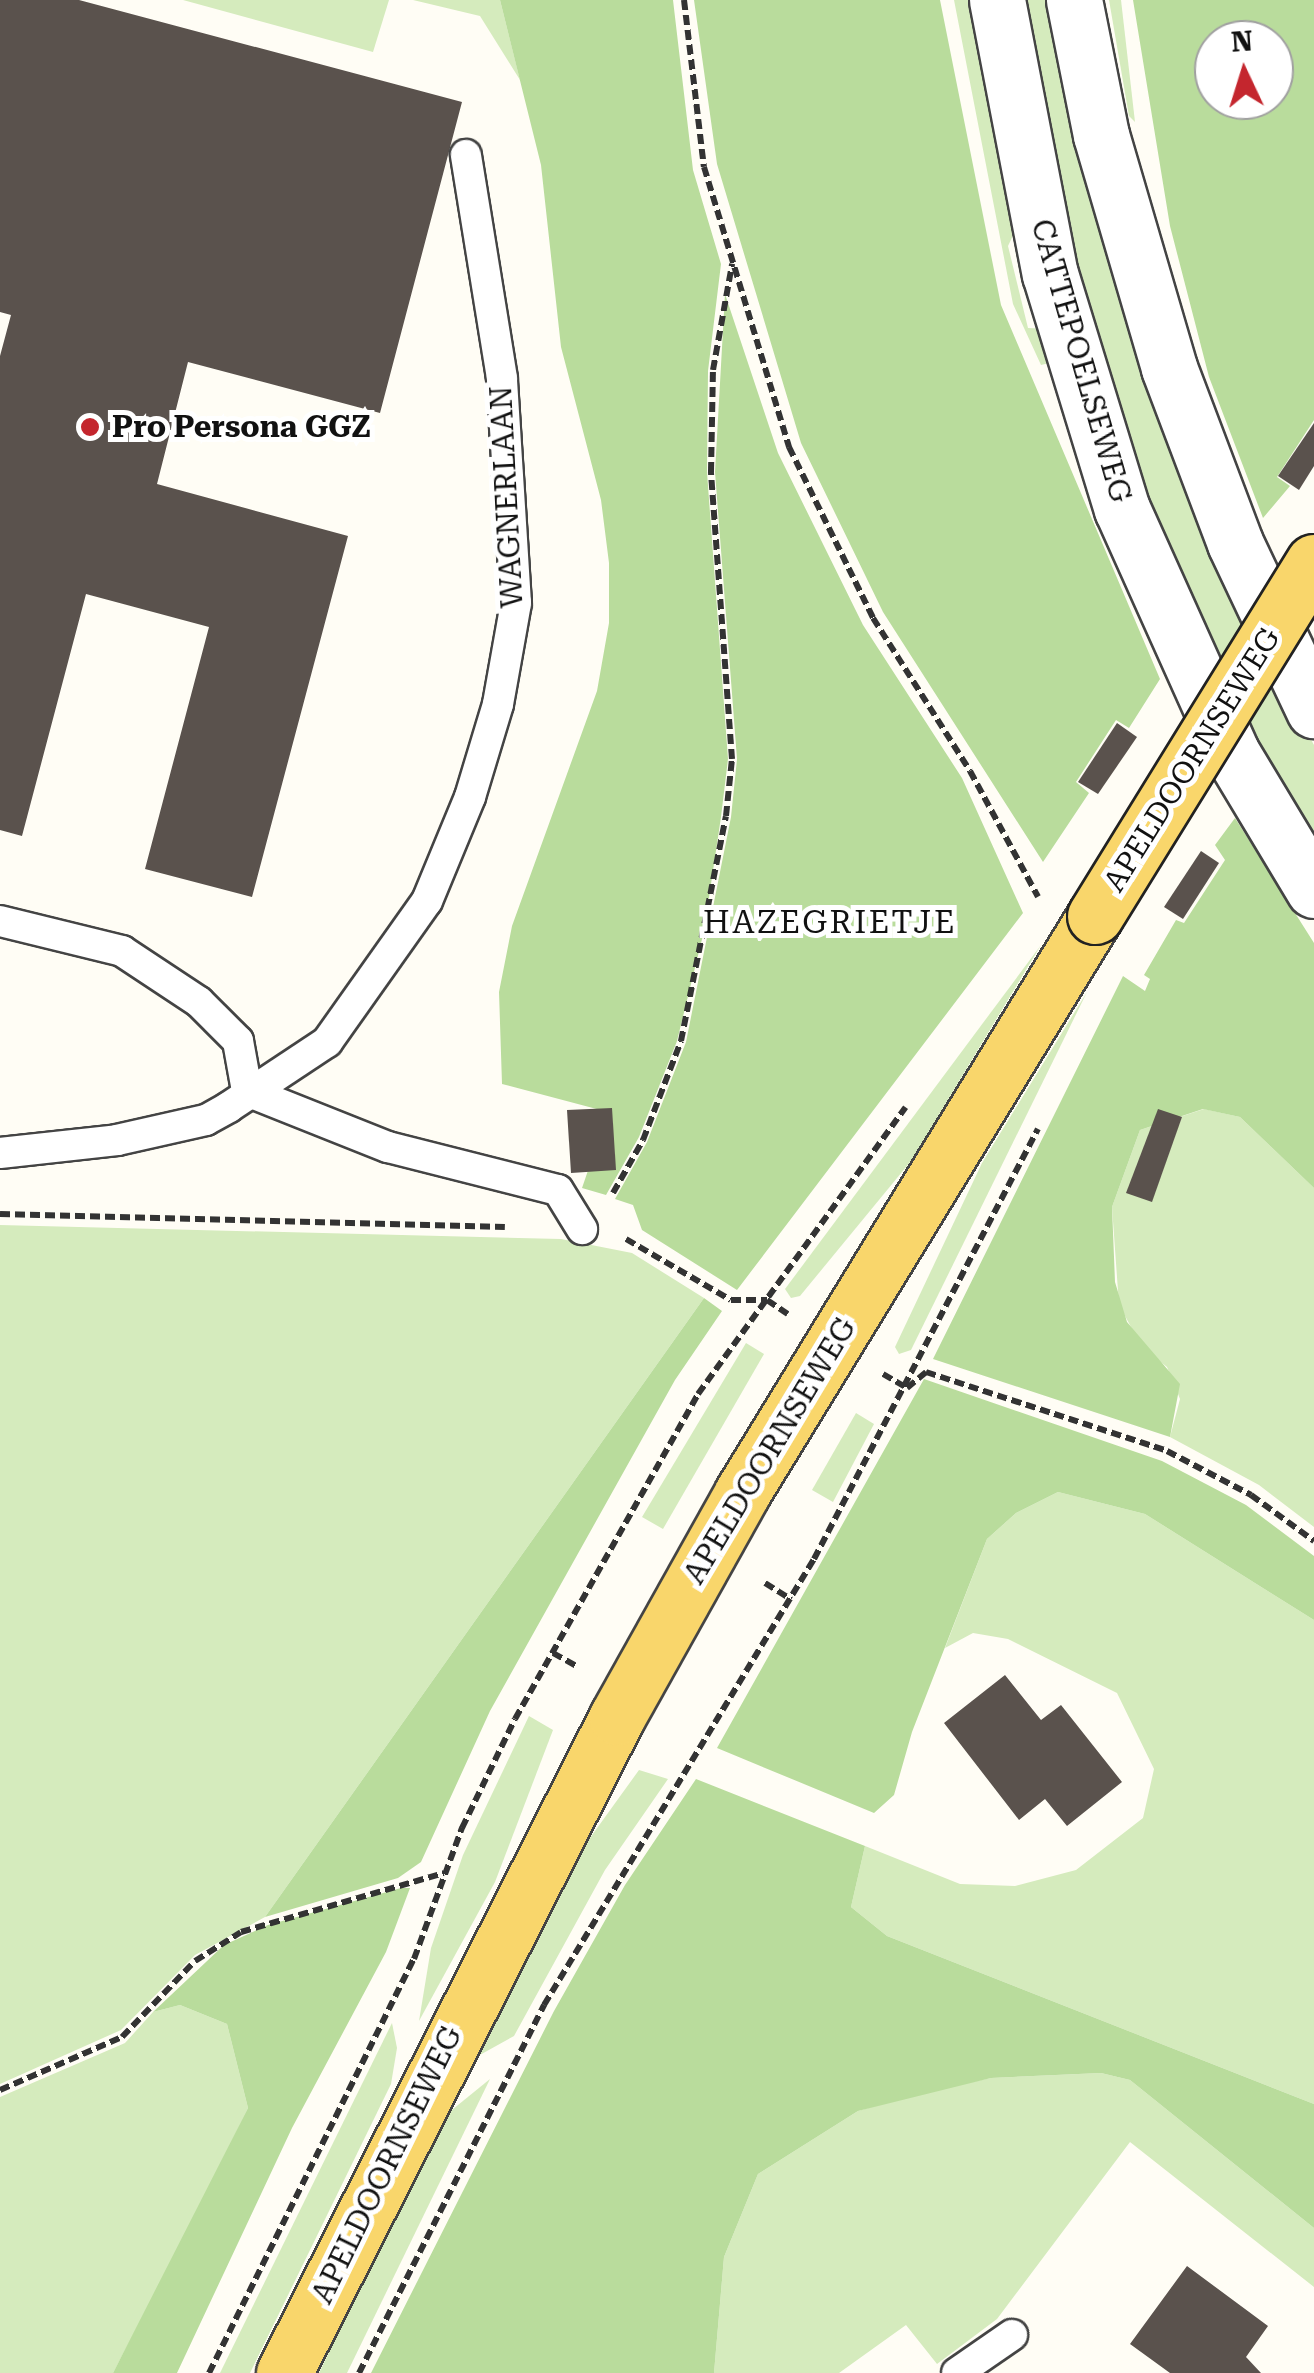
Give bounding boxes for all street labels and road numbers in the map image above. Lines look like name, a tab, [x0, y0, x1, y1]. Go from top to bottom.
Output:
street label: CATTEPOELSEWEG	[1023, 215, 1139, 507]
street label: WAGNERLAAN	[483, 385, 531, 609]
street label: APELDOORNSEWEG	[1096, 622, 1288, 898]
street label: APELDOORNSEWEG	[676, 1312, 864, 1590]
street label: APELDOORNSEWEG	[304, 2021, 470, 2309]

